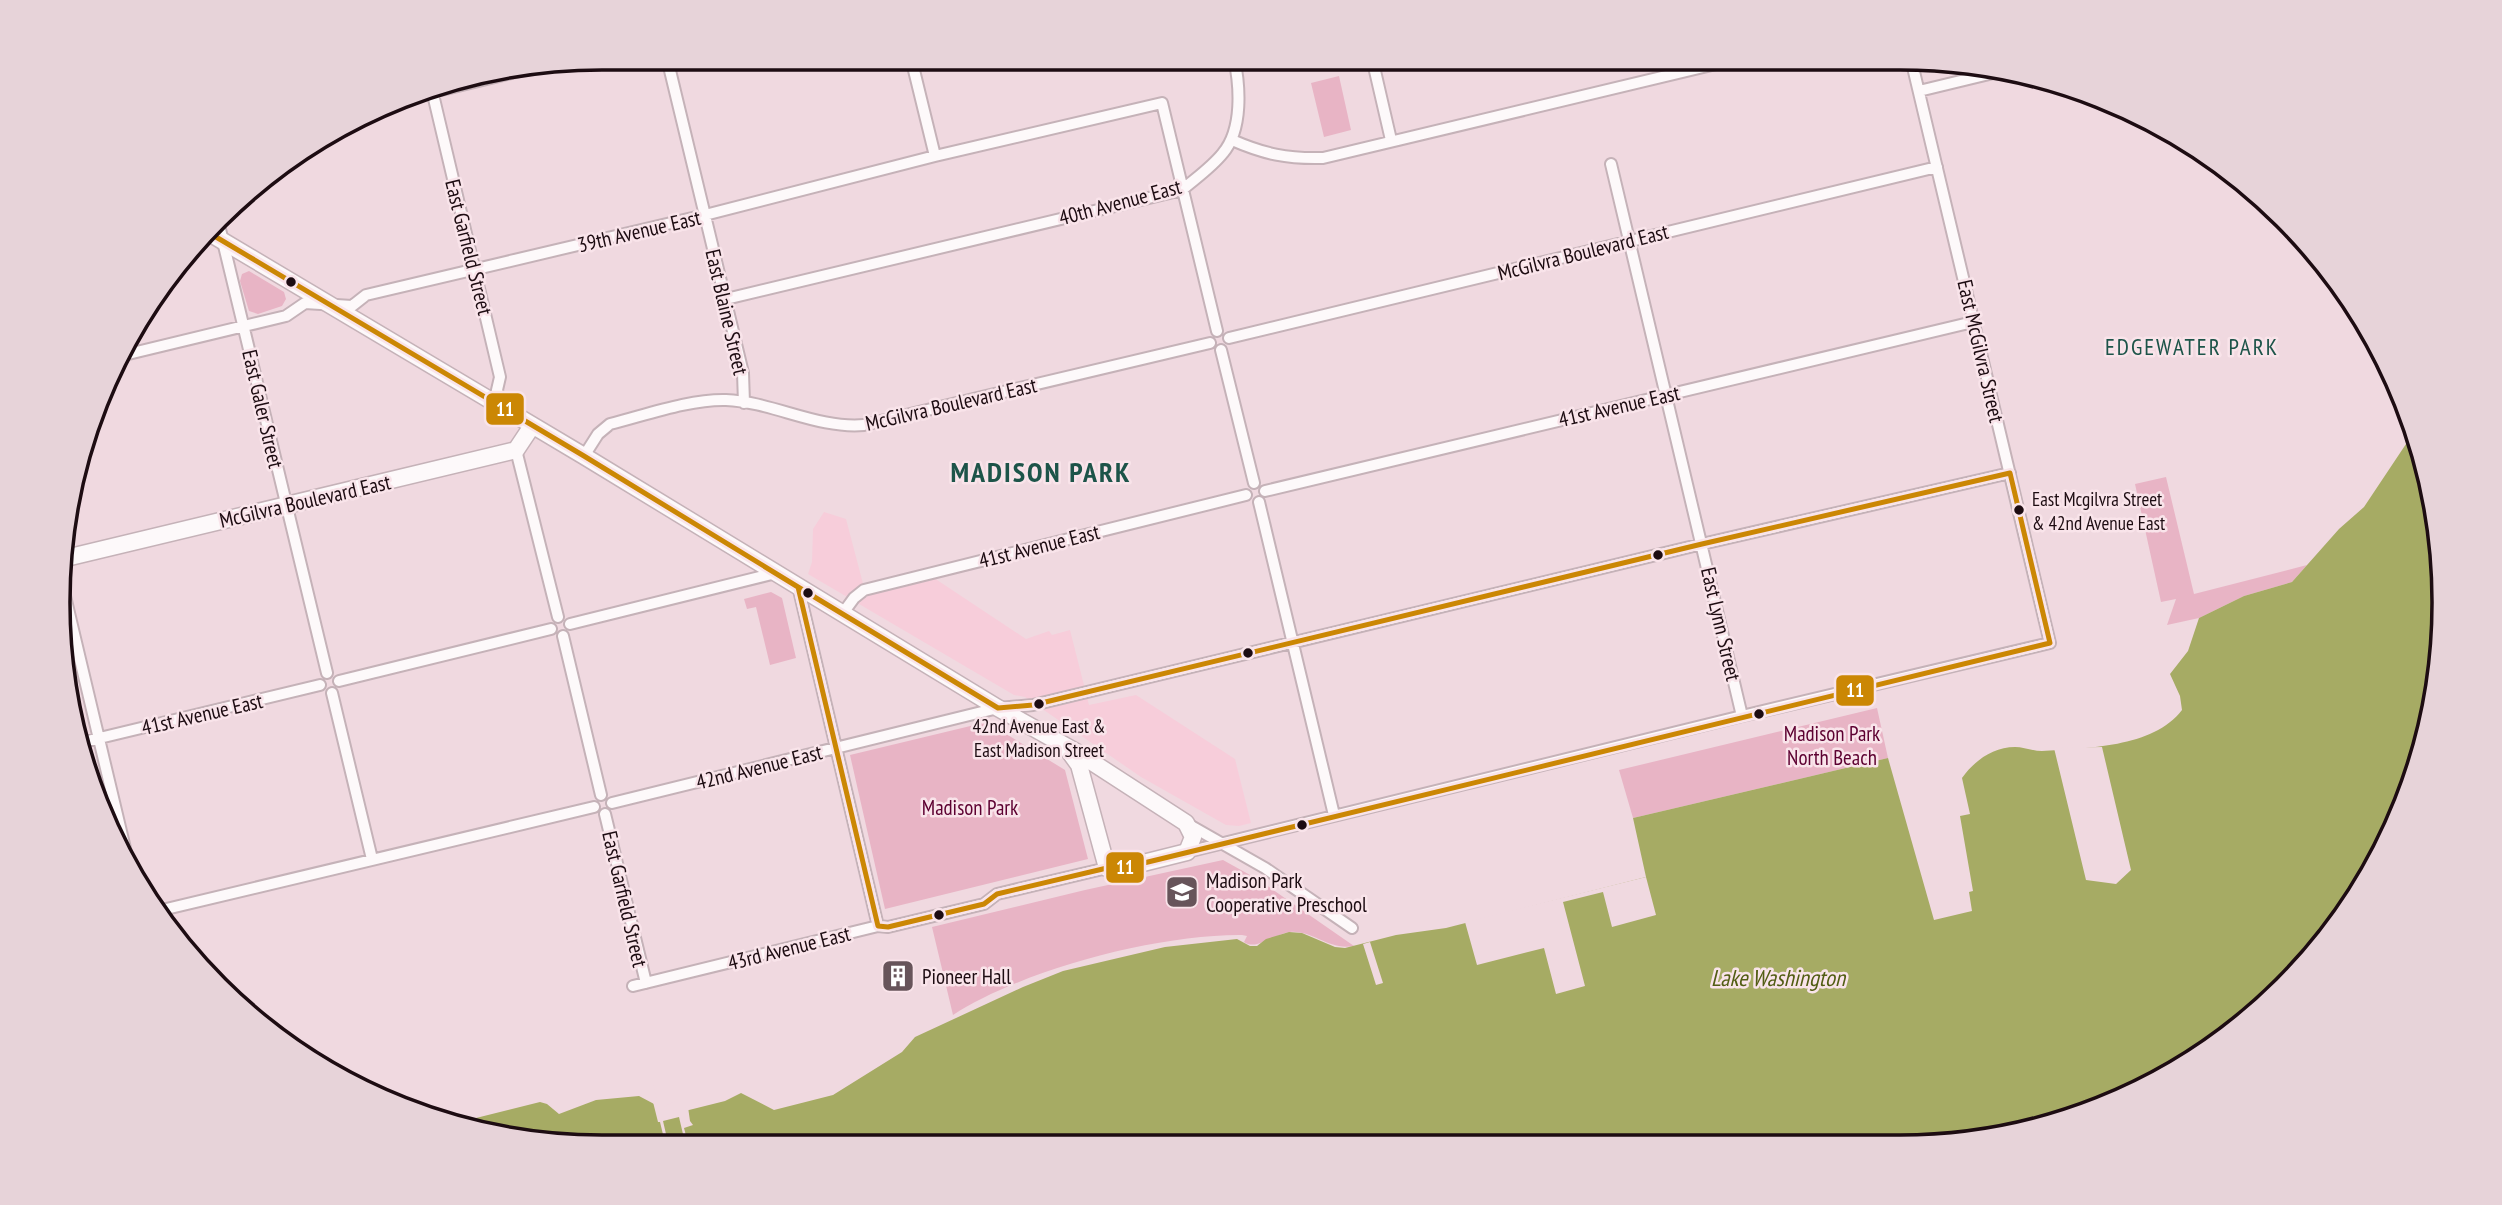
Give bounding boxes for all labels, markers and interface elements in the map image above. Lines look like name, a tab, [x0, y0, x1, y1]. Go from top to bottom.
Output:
street label: 40th Avenue East	[1056, 173, 1184, 231]
street label: East Garfield Street	[439, 176, 499, 318]
street label: 39th Avenue East	[575, 204, 703, 258]
street label: McGilvra Boulevard East	[1495, 218, 1671, 286]
street label: East Blaine Street	[699, 246, 755, 378]
unlabelled marker	[284, 275, 298, 289]
street label: East McGilvra Street	[1951, 277, 2011, 425]
district label: EDGEWATER PARK	[2105, 332, 2279, 361]
street label: East Galer Street	[236, 347, 290, 471]
street label: McGilvra Boulevard East	[863, 371, 1039, 437]
street label: 41st Avenue East	[1556, 379, 1682, 433]
line badge: 11	[485, 392, 525, 426]
text: 11	[496, 397, 514, 421]
district label: MADISON PARK	[950, 453, 1132, 490]
street label: McGilvra Boulevard East	[217, 468, 393, 534]
place label: East Mcgilvra Street & 42nd Avenue East	[2032, 487, 2166, 535]
marker: East Mcgilvra Street & 42nd Avenue East	[2012, 503, 2026, 517]
street label: 41st Avenue East	[976, 518, 1102, 574]
unlabelled marker	[1651, 548, 1665, 562]
street label: East Lynn Street	[1695, 564, 1747, 684]
unlabelled marker	[801, 586, 815, 600]
unlabelled marker	[1241, 646, 1255, 660]
line badge: 11	[1835, 674, 1875, 707]
text: 11	[1846, 678, 1864, 702]
street label: 41st Avenue East	[139, 687, 265, 741]
marker: 42nd Avenue East & East Madison Street	[1032, 697, 1046, 711]
unlabelled marker	[1752, 707, 1766, 721]
place label: 42nd Avenue East & East Madison Street	[972, 714, 1106, 762]
park label: Madison Park North Beach	[1784, 720, 1880, 771]
street label: 42nd Avenue East	[693, 738, 825, 796]
park label: Madison Park	[922, 794, 1018, 821]
unlabelled marker	[1295, 818, 1309, 832]
street label: East Garfield Street	[596, 828, 654, 970]
line badge: 11	[1105, 851, 1145, 884]
text: 11	[1116, 855, 1134, 879]
place label: Madison Park Cooperative Preschool	[1206, 867, 1367, 918]
school or university icon: Madison Park Cooperative Preschool	[1163, 873, 1201, 911]
unlabelled marker	[932, 908, 946, 922]
street label: 43rd Avenue East	[725, 920, 853, 976]
building icon: Pioneer Hall	[879, 957, 917, 995]
place label: Pioneer Hall	[922, 963, 1011, 990]
water label: Lake Washington	[1711, 963, 1847, 992]

